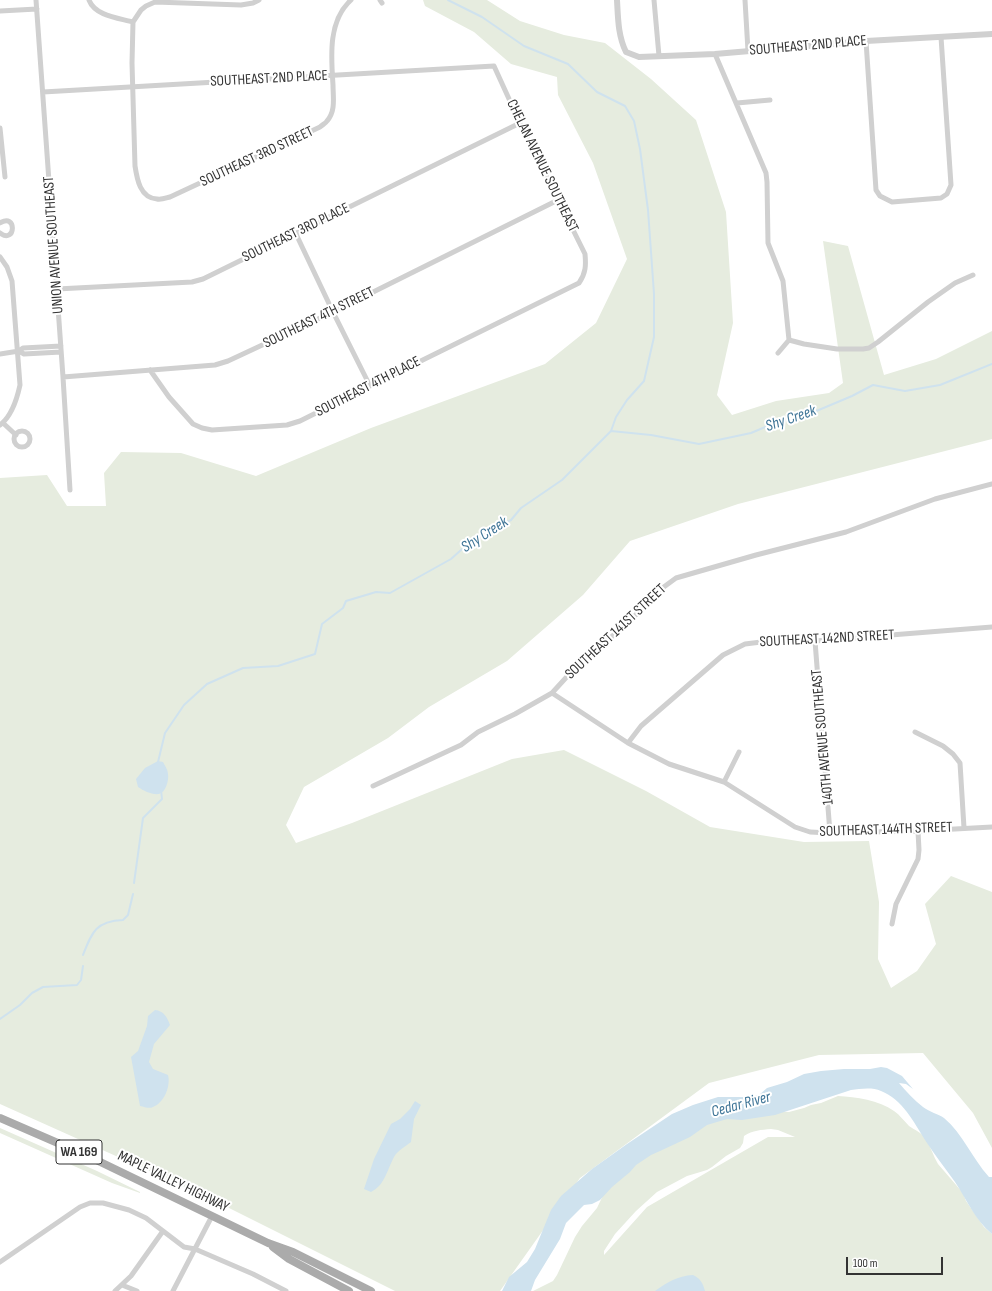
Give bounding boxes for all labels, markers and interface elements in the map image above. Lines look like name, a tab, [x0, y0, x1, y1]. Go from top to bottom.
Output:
street label: SOUTHEAST 2ND PLACE	[749, 32, 867, 60]
street label: SOUTHEAST 2ND PLACE	[210, 67, 328, 91]
street label: CHELAN AVENUE SOUTHEAST	[502, 97, 582, 235]
street label: SOUTHEAST 3RD STREET	[197, 123, 317, 191]
street label: UNION AVENUE SOUTHEAST	[40, 176, 68, 314]
street label: SOUTHEAST 3RD PLACE	[239, 199, 353, 267]
street label: SOUTHEAST 4TH STREET	[260, 283, 378, 353]
street label: SOUTHEAST 4TH PLACE	[312, 353, 424, 421]
water label: Shy Creek	[763, 401, 819, 437]
water label: Shy Creek	[458, 513, 512, 557]
street label: SOUTHEAST 141ST STREET	[562, 581, 670, 683]
street label: SOUTHEAST 142ND STREET	[759, 626, 895, 652]
street label: 140TH AVENUE SOUTHEAST	[808, 668, 838, 806]
street label: SOUTHEAST 144TH STREET	[819, 819, 953, 841]
water label: Cedar River	[709, 1088, 773, 1122]
road number: WA 169	[56, 1140, 102, 1164]
street label: MAPLE VALLEY HIGHWAY	[114, 1147, 232, 1217]
scale bar	[848, 1249, 945, 1275]
text: 100 m	[853, 1256, 878, 1271]

